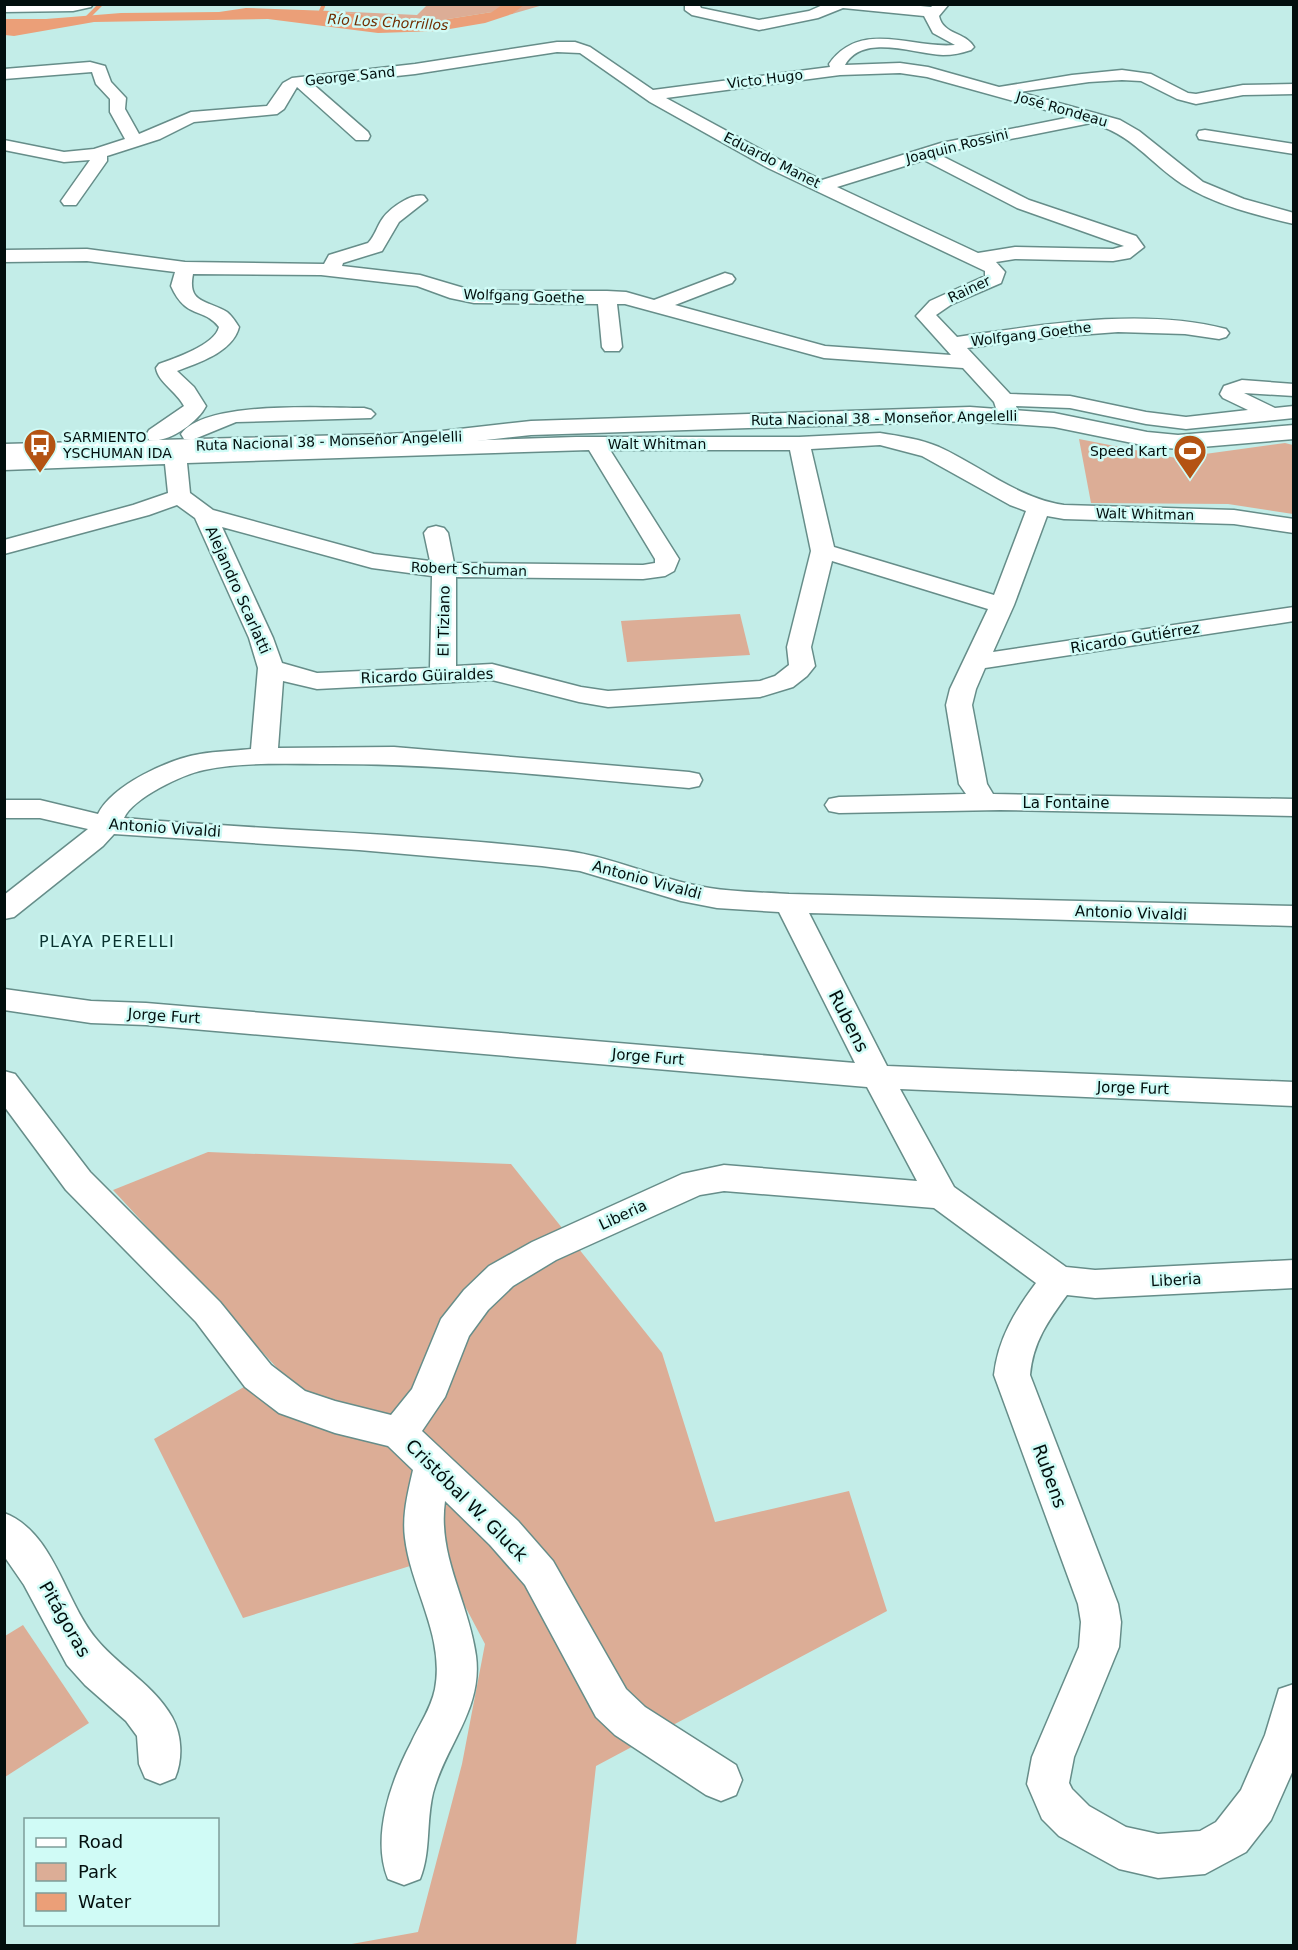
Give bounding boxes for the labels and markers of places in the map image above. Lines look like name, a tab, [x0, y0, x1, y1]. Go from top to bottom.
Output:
bus stop icon: SARMIENTO YSCHUMAN IDA	[22, 427, 58, 474]
place label: SARMIENTO YSCHUMAN IDA	[62, 429, 172, 461]
sports icon: Speed Kart	[1172, 433, 1208, 480]
place label: Speed Kart	[1090, 443, 1167, 459]

